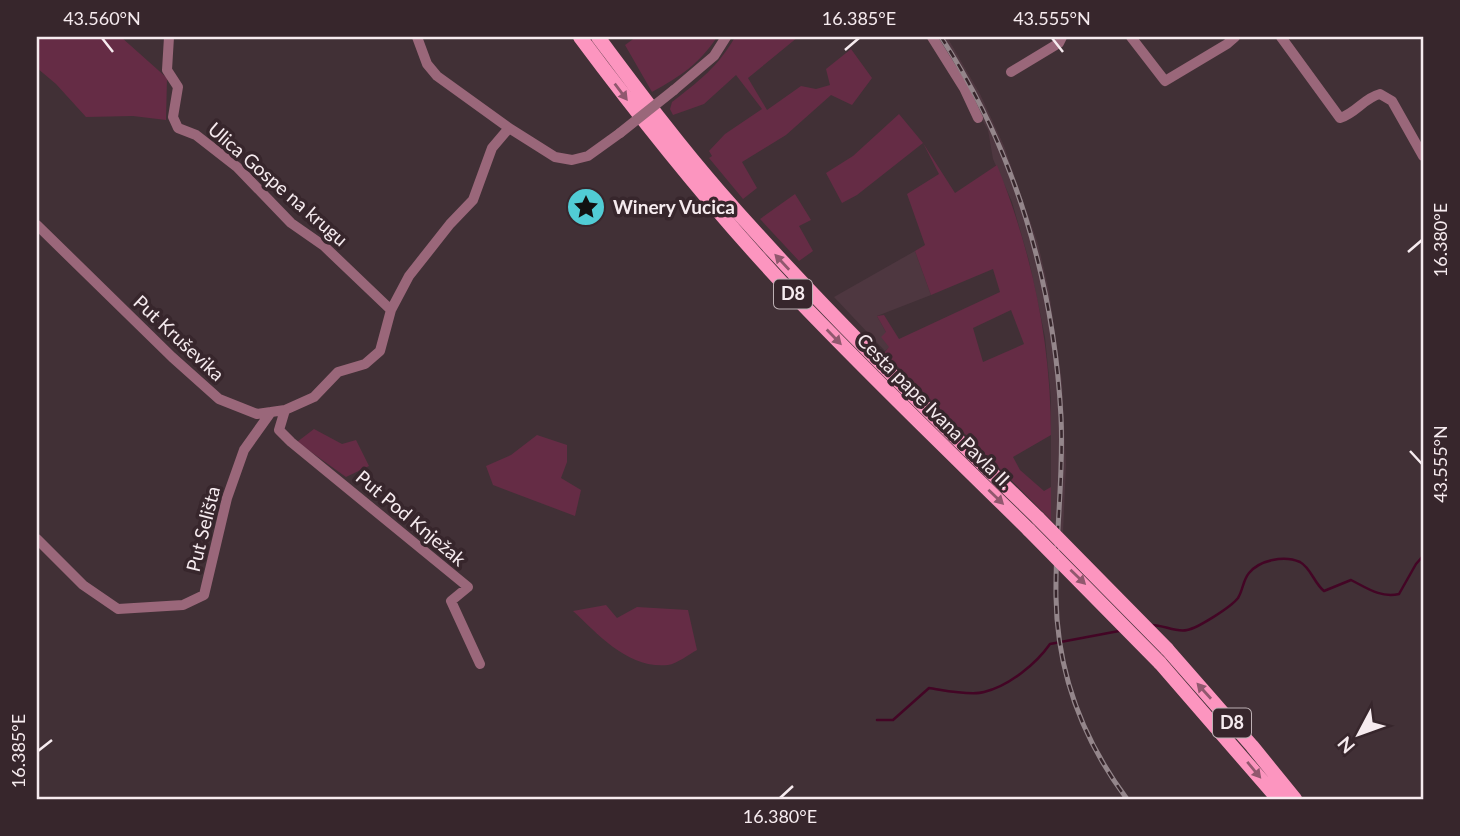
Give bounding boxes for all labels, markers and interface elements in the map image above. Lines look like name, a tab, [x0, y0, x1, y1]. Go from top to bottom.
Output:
text: 43.560°N	[63, 7, 141, 29]
text: 16.385°E	[822, 7, 896, 29]
text: 43.555°N	[1013, 7, 1091, 29]
one-way arrow	[613, 82, 628, 100]
street label: Ulica Gospe na krugu	[204, 117, 353, 250]
place icon: Winery Vucica	[565, 186, 607, 228]
place label: Winery Vucica	[613, 195, 735, 218]
text: 16.380°E	[1429, 203, 1451, 277]
one-way arrow	[774, 253, 790, 271]
road number: D8	[774, 280, 812, 308]
street label: Put Kruševika	[129, 290, 229, 385]
one-way arrow	[826, 328, 842, 346]
street label: Cesta pape Ivana Pavla II.	[853, 328, 1018, 493]
text: 43.555°N	[1429, 425, 1451, 503]
street label: Put Pod Knježak	[352, 465, 471, 570]
street label: Put Selišta	[181, 484, 224, 574]
one-way arrow	[987, 489, 1004, 506]
one-way arrow	[1069, 569, 1086, 585]
one-way arrow	[1196, 682, 1212, 700]
north arrow	[1324, 700, 1394, 770]
road number: D8	[1213, 708, 1251, 738]
text: 16.385°E	[7, 714, 29, 788]
text: N	[1332, 732, 1359, 759]
one-way arrow	[1246, 761, 1261, 778]
text: 16.380°E	[743, 805, 817, 827]

